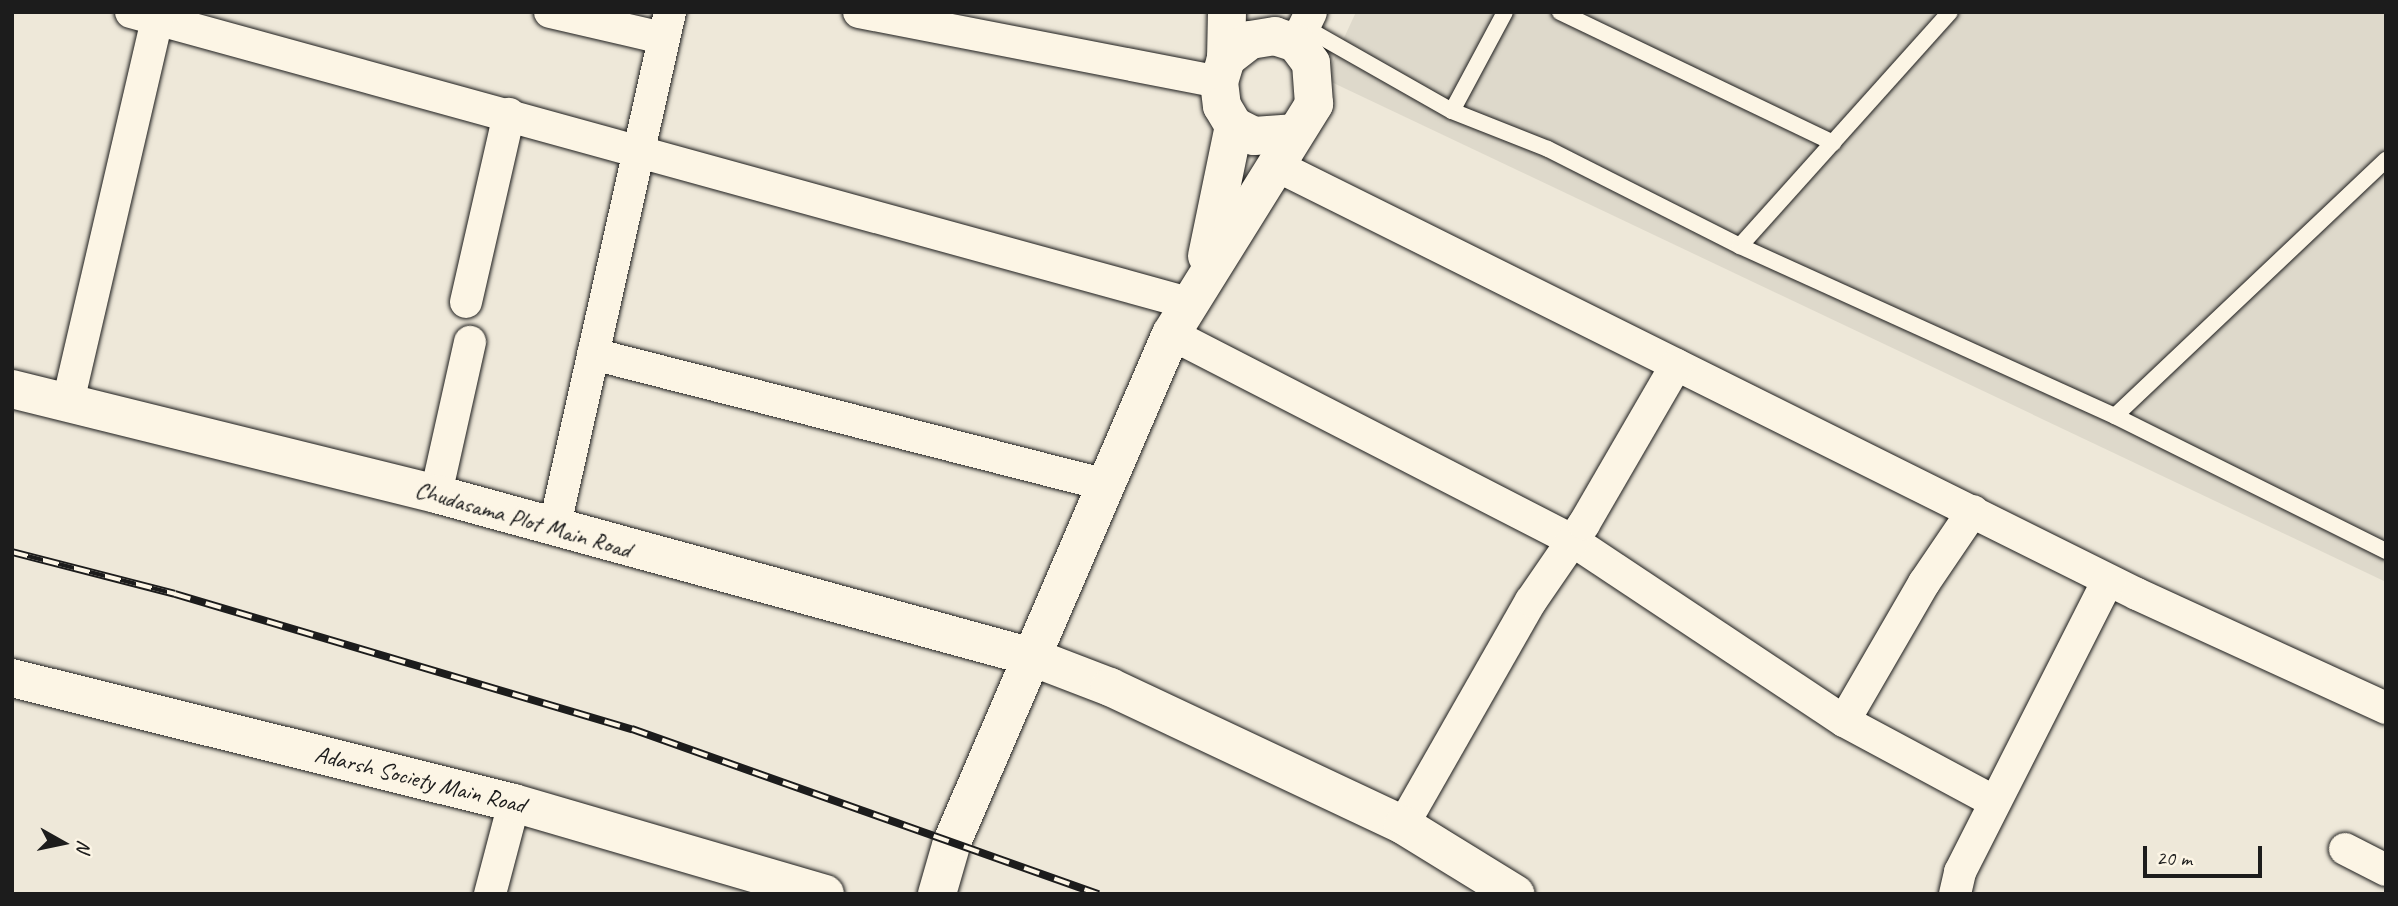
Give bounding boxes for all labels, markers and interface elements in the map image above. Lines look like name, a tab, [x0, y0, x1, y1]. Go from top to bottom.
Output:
street label: Chudasama Plot Main Road	[411, 475, 635, 565]
street label: Adarsh Society Main Road	[311, 740, 529, 820]
north arrow	[28, 808, 98, 878]
scale bar	[2146, 832, 2265, 876]
text: N	[71, 839, 97, 854]
text: 20 m	[2156, 845, 2192, 871]

